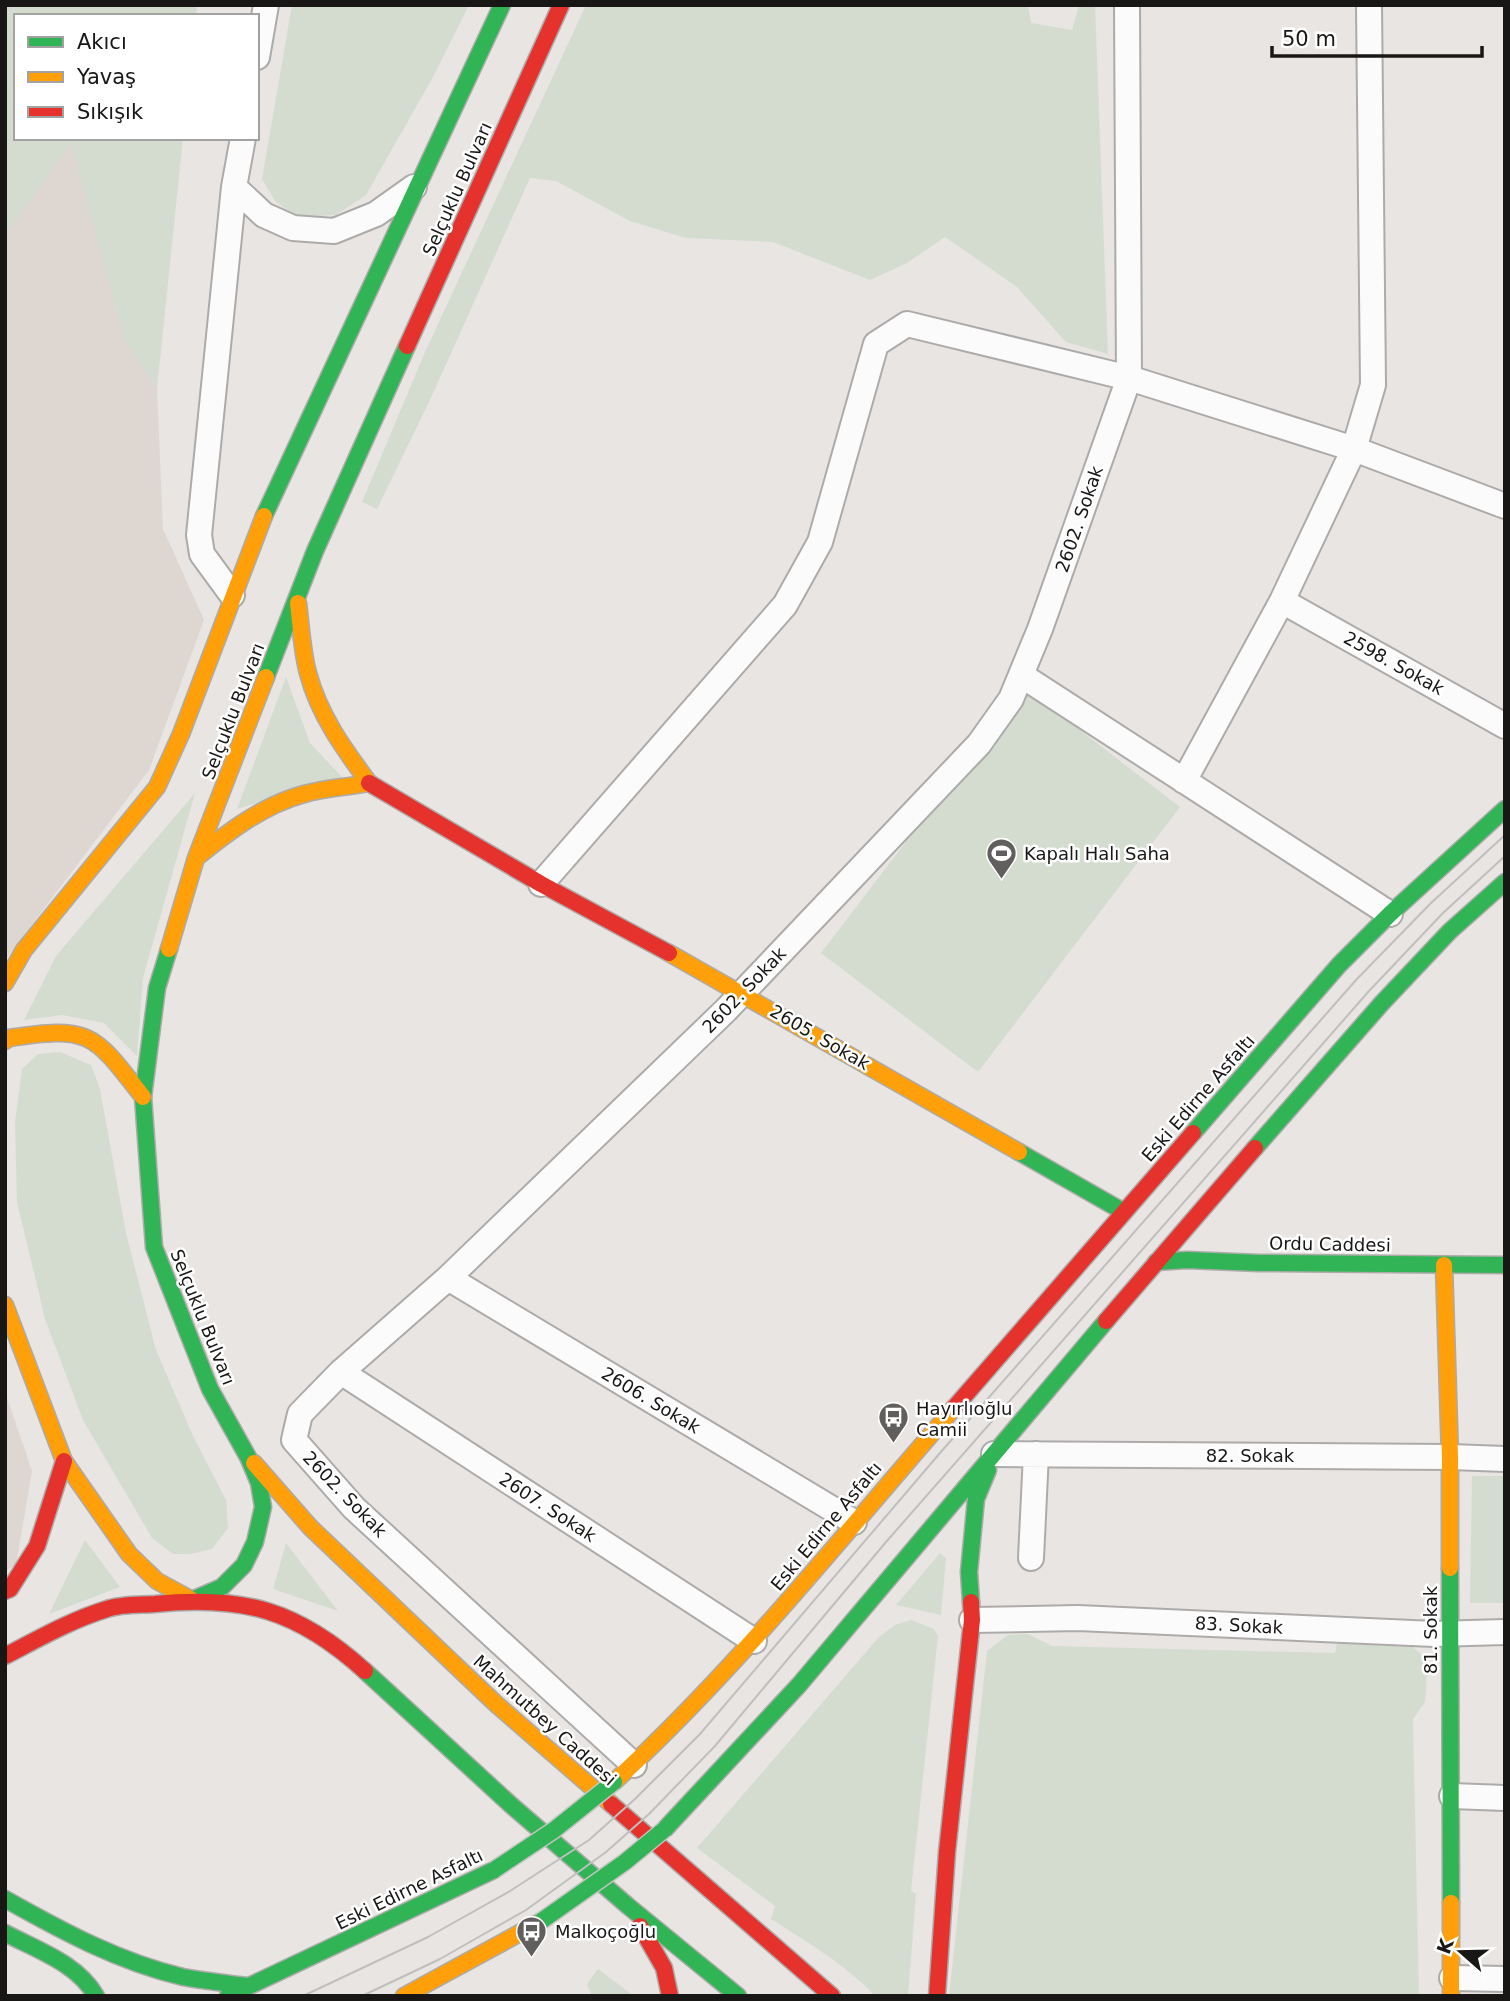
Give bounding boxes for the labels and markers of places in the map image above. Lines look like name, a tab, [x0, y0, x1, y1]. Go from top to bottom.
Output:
sports icon: Kapalı Halı Saha	[984, 836, 1018, 880]
place label: Kapalı Halı Saha	[1024, 843, 1170, 864]
place label: Hayırlıoğlu Camii	[916, 1398, 1012, 1440]
bus stop icon: Hayırlıoğlu Camii	[876, 1401, 910, 1445]
bus stop icon: Malkoçoğlu	[515, 1914, 549, 1958]
place label: Malkoçoğlu	[555, 1921, 656, 1942]

